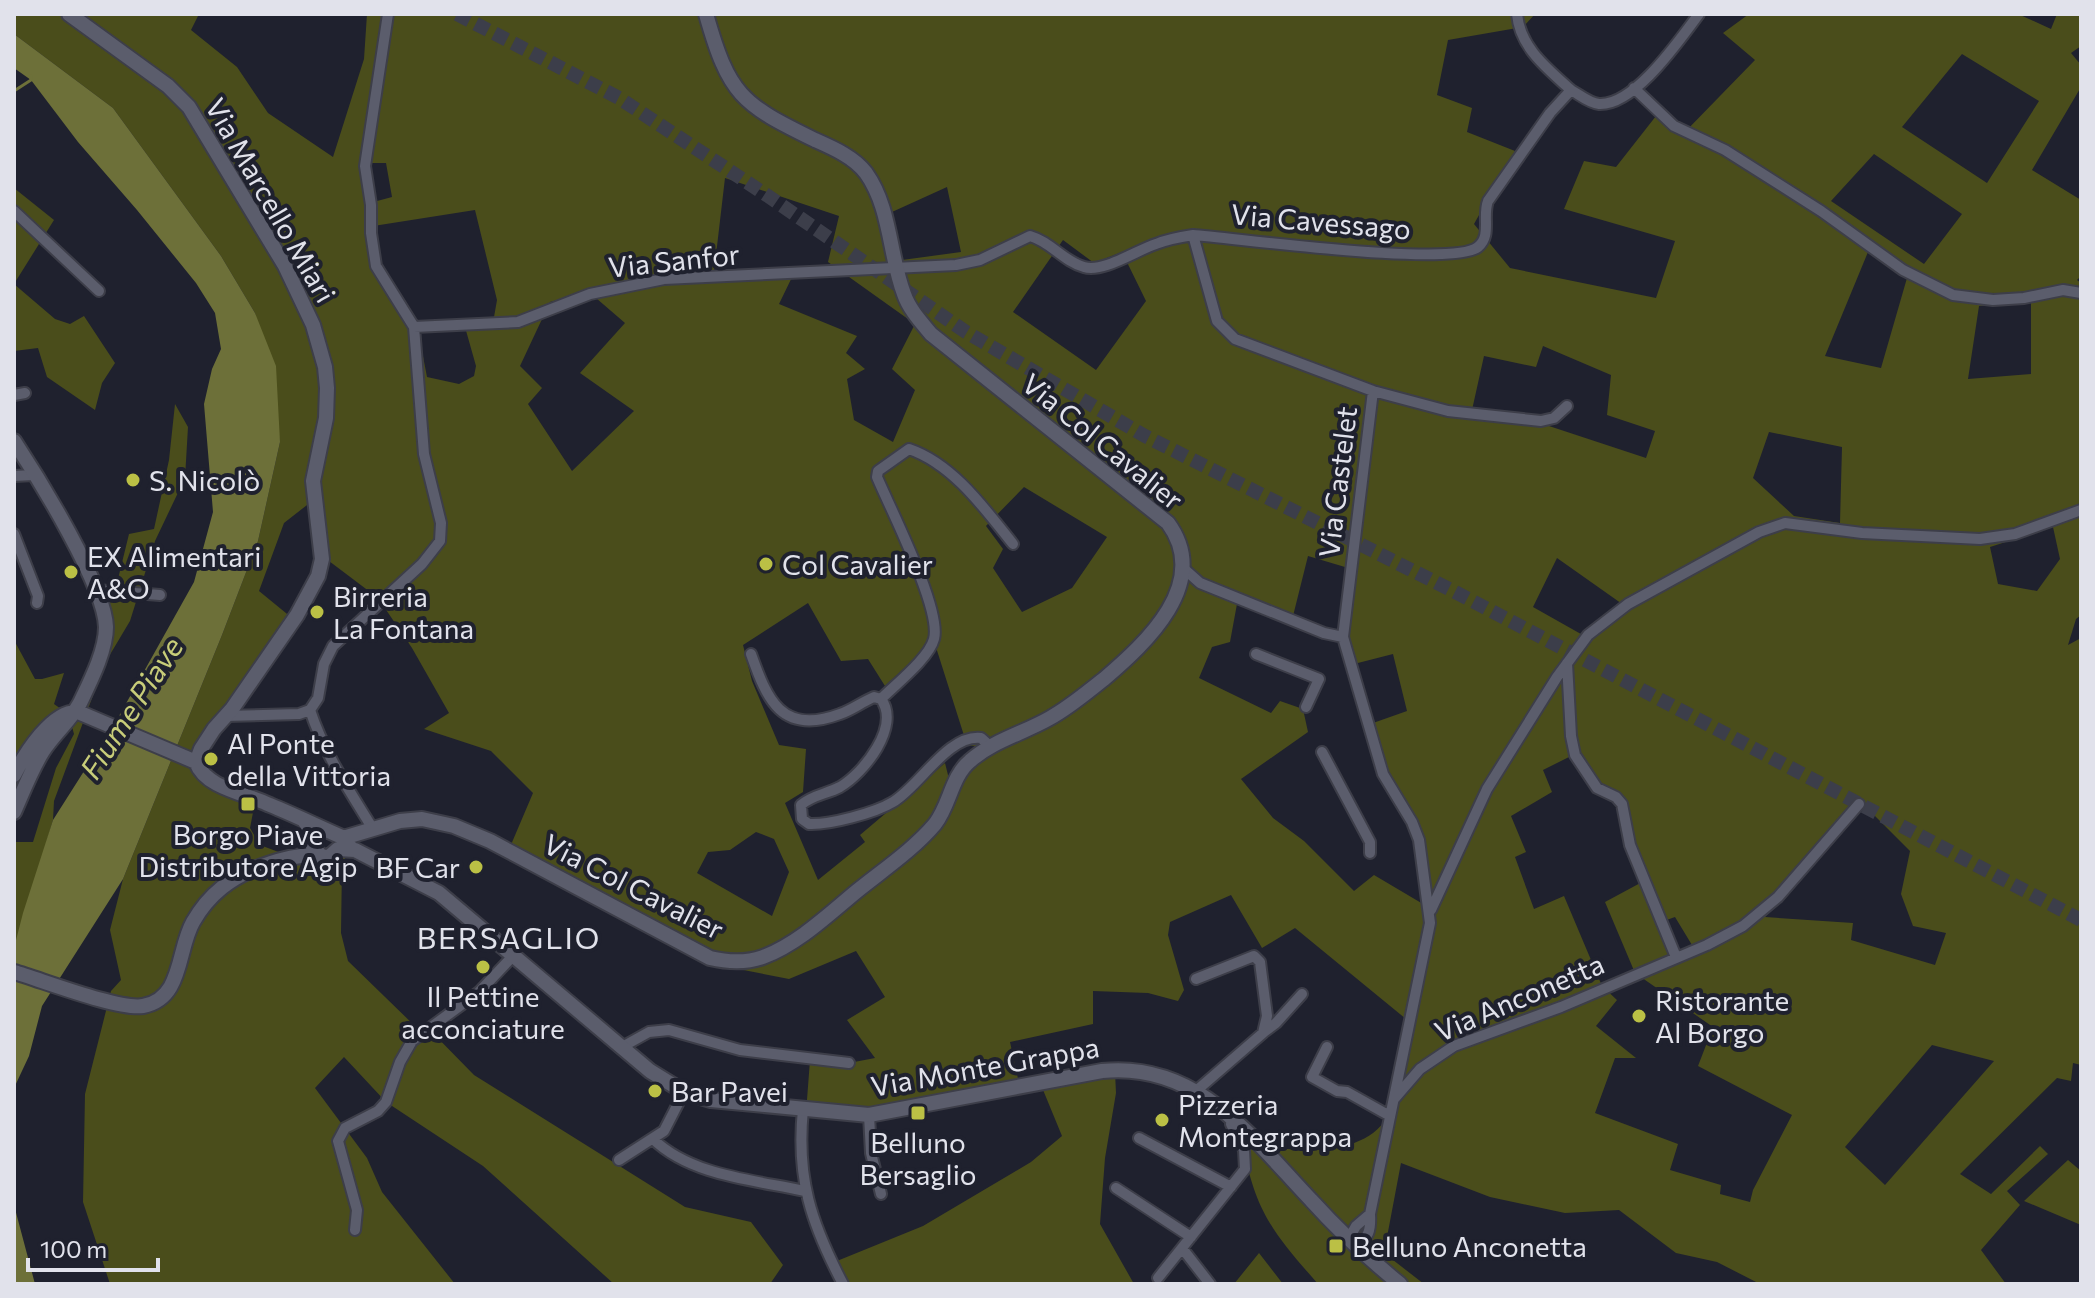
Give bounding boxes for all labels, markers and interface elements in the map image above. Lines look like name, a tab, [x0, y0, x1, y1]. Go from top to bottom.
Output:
street label: Via Marcello Miari	[199, 92, 343, 308]
street label: Via Cavessago	[1230, 196, 1412, 246]
street label: Via Sanfor	[607, 236, 741, 284]
street label: Via Col Cavalier	[1016, 366, 1190, 516]
street label: Via Castelet	[1311, 404, 1363, 560]
place label: S. Nicolò	[149, 463, 260, 497]
marker: S. Nicolò	[124, 471, 142, 489]
place label: EX Alimentari A&O	[87, 539, 261, 605]
place label: Col Cavalier	[782, 547, 933, 581]
marker: Col Cavalier	[757, 555, 775, 573]
marker: EX Alimentari A&O	[62, 563, 80, 581]
place label: Birreria La Fontana	[333, 579, 474, 645]
marker: Birreria La Fontana	[308, 603, 326, 621]
water label: Fiume Piave	[70, 629, 190, 785]
place label: Al Ponte della Vittoria	[227, 726, 391, 792]
marker: Al Ponte della Vittoria	[202, 750, 220, 768]
marker: Borgo Piave Distributore Agip	[239, 795, 257, 813]
place label: Borgo Piave Distributore Agip	[138, 817, 358, 883]
street label: Via Col Cavalier	[538, 826, 730, 946]
place label: BF Car	[375, 850, 460, 884]
marker: BF Car	[467, 858, 485, 876]
district label: BERSAGLIO	[417, 918, 601, 955]
street label: Via Anconetta	[1429, 946, 1609, 1048]
marker: Il Pettine acconciature	[474, 958, 492, 976]
place label: Il Pettine acconciature	[401, 979, 565, 1045]
place label: Ristorante Al Borgo	[1655, 983, 1789, 1049]
marker: Ristorante Al Borgo	[1630, 1007, 1648, 1025]
street label: Via Monte Grappa	[868, 1029, 1102, 1103]
place label: Bar Pavei	[671, 1074, 788, 1108]
marker: Bar Pavei	[646, 1082, 664, 1100]
place label: Pizzeria Montegrappa	[1178, 1087, 1352, 1153]
marker: Belluno Bersaglio	[909, 1104, 927, 1122]
marker: Pizzeria Montegrappa	[1153, 1111, 1171, 1129]
place label: Belluno Bersaglio	[859, 1125, 977, 1191]
scale bar	[28, 1222, 158, 1272]
place label: Belluno Anconetta	[1352, 1229, 1587, 1263]
text: 100 m	[40, 1234, 107, 1263]
marker: Belluno Anconetta	[1327, 1237, 1345, 1255]

